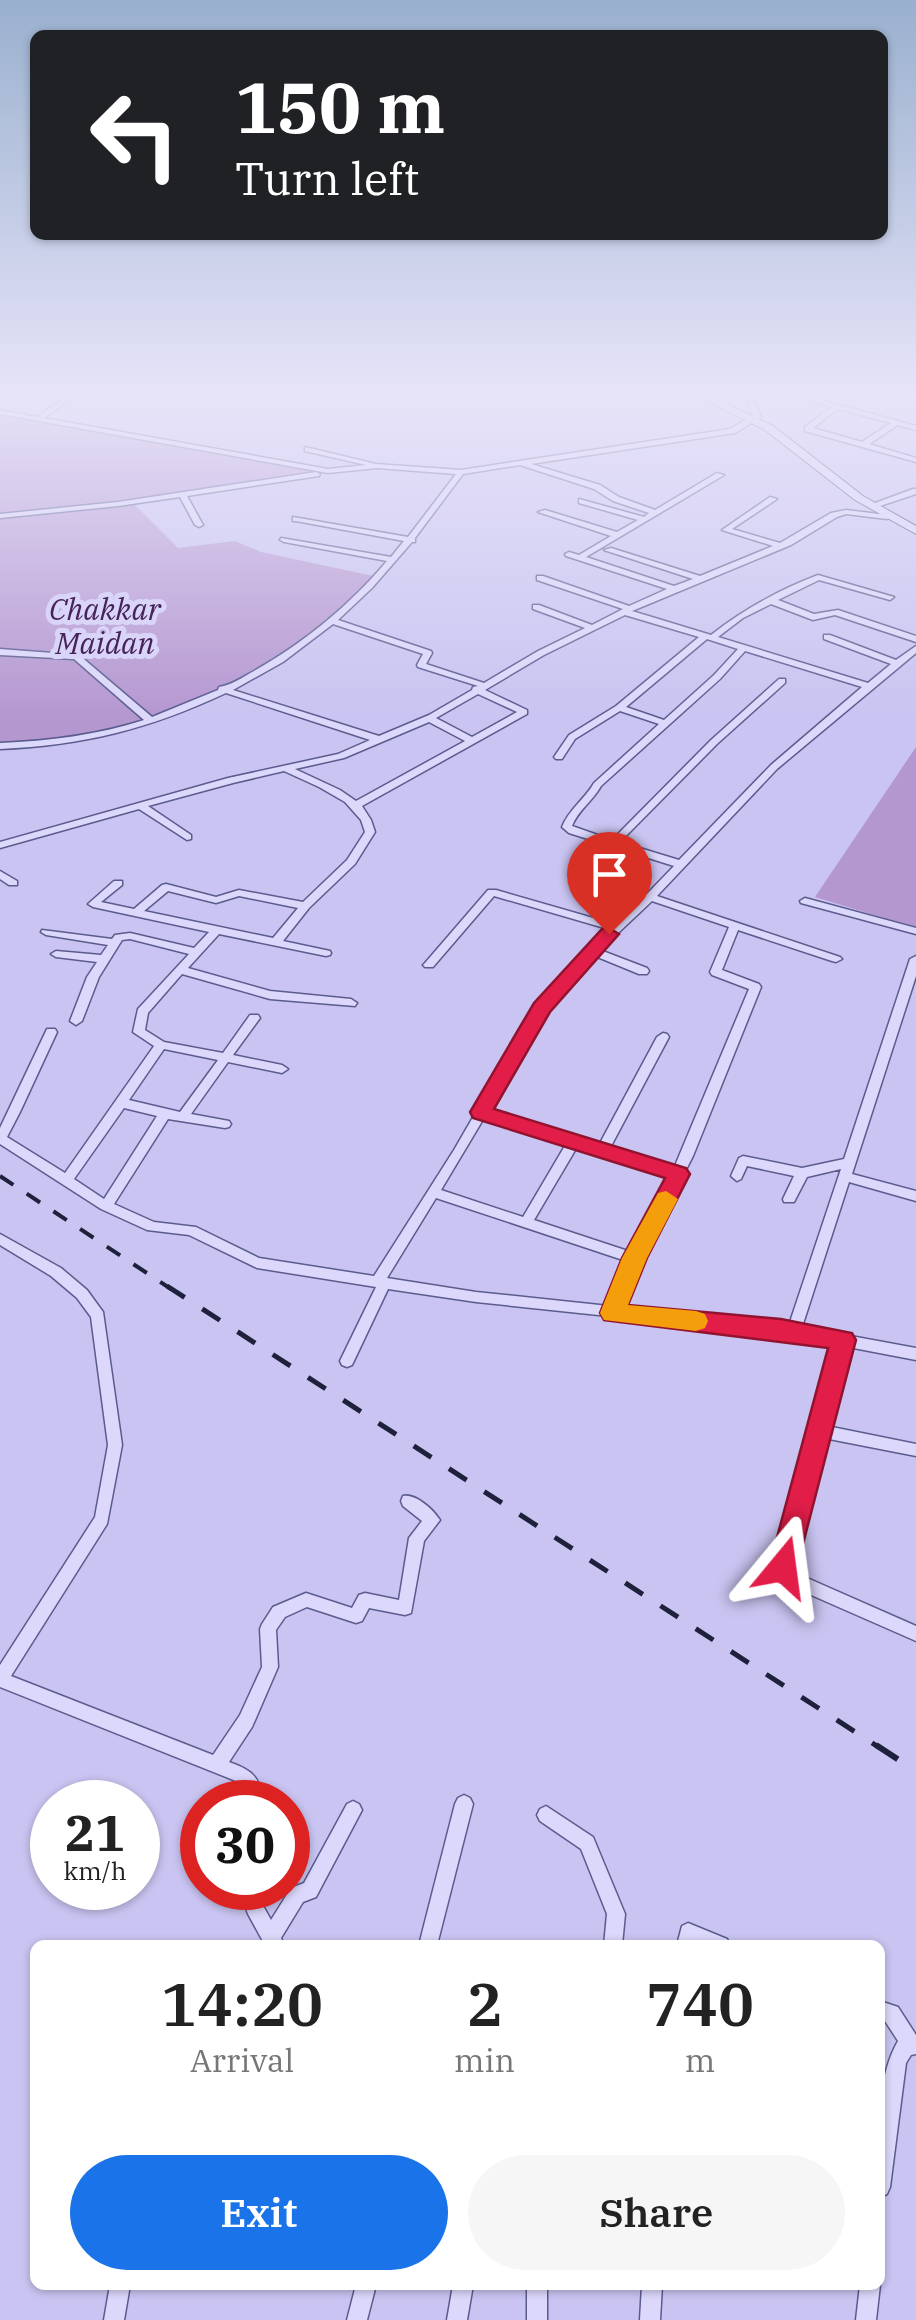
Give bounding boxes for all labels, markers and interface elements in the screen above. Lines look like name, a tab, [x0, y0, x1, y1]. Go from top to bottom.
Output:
text: 150 m	[235, 61, 445, 152]
icon: left	[70, 70, 200, 200]
text: Turn left	[235, 149, 419, 207]
park label: Chakkar Maidan	[49, 589, 162, 662]
pin	[567, 832, 652, 935]
icon: arrive	[582, 847, 637, 902]
position arrow	[731, 1515, 835, 1619]
speed limit sign: 30	[180, 1780, 310, 1910]
text: 21	[65, 1800, 125, 1865]
text: km/h	[63, 1854, 127, 1887]
text: 14:20	[161, 1964, 323, 2043]
text: 2	[466, 1964, 502, 2043]
text: 740	[646, 1964, 754, 2043]
text: Arrival	[190, 2039, 294, 2081]
text: min	[454, 2039, 515, 2081]
text: m	[685, 2039, 715, 2081]
button: Exit	[70, 2155, 448, 2270]
button: Share	[468, 2155, 845, 2270]

